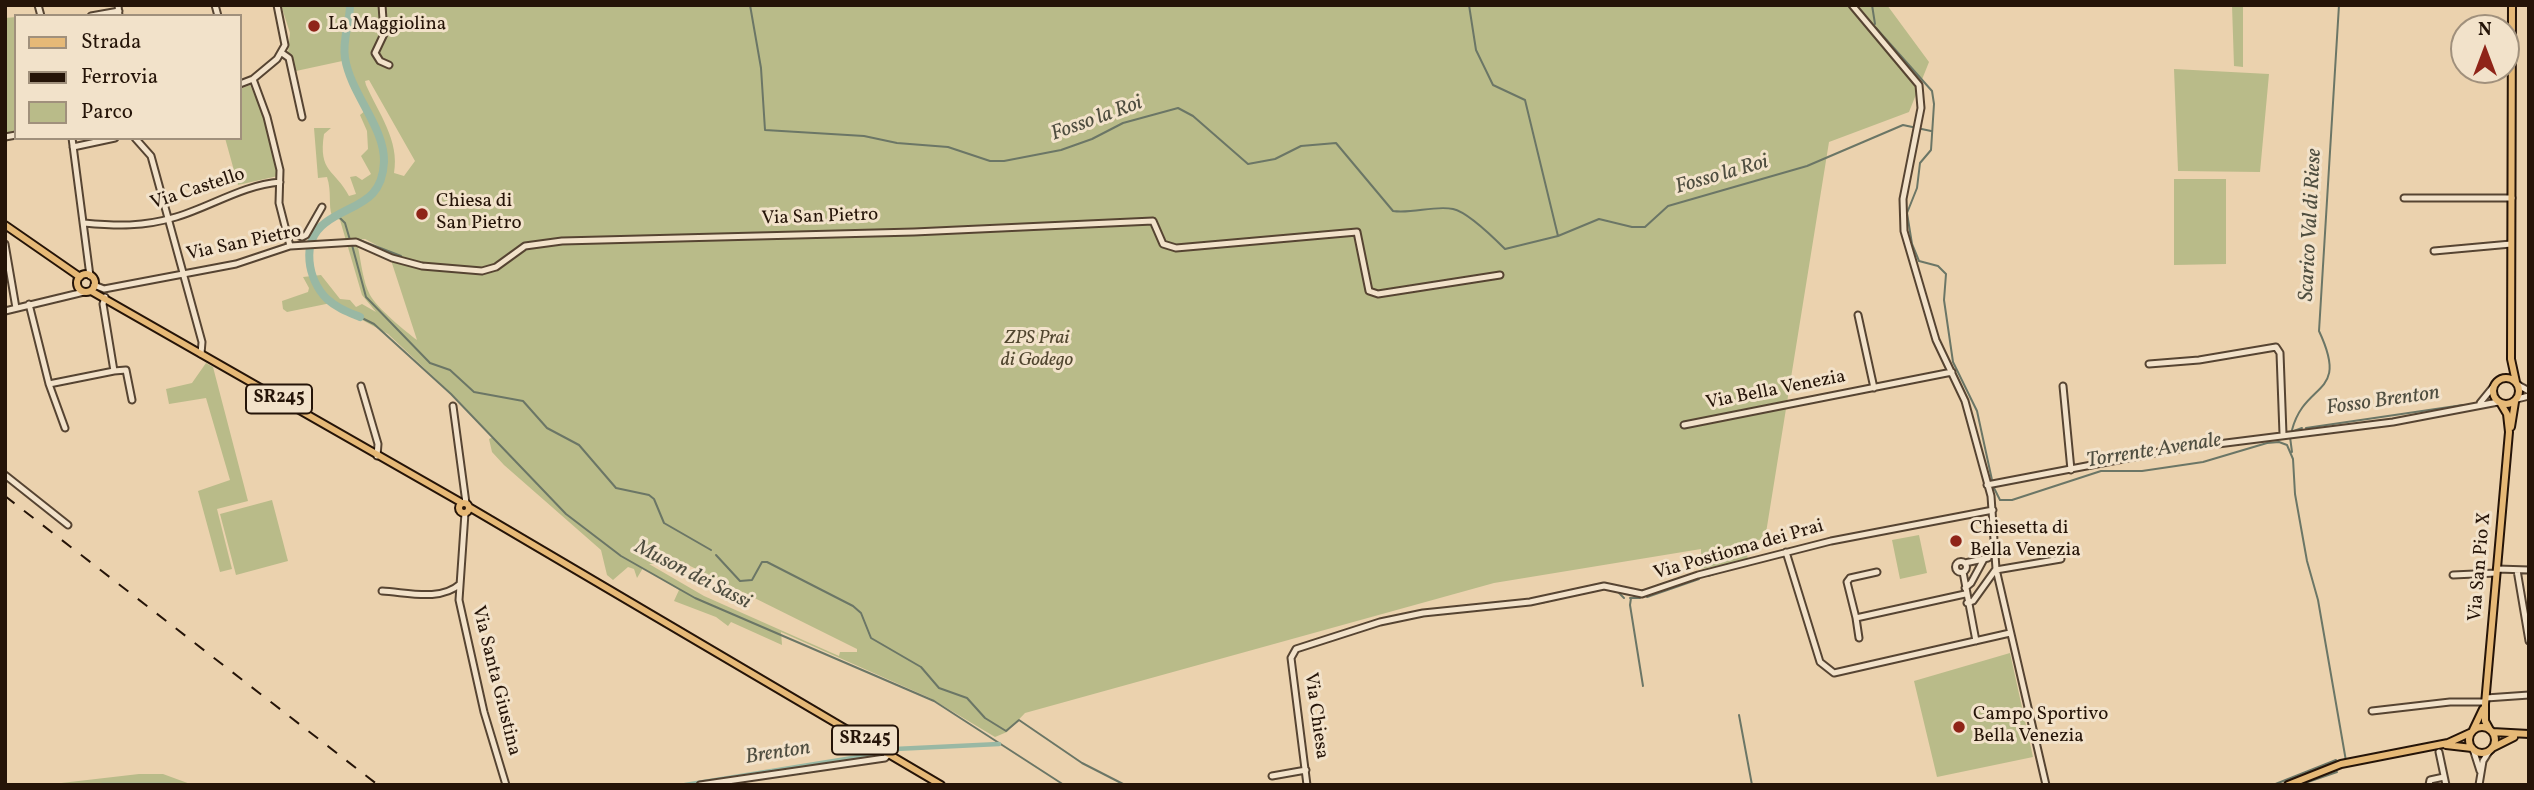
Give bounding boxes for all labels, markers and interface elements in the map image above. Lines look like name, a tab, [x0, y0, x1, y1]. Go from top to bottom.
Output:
legend	[14, 14, 242, 140]
north arrow	[2450, 14, 2520, 84]
place label: La Maggiolina	[328, 15, 446, 37]
text: N	[2478, 17, 2492, 43]
marker: La Maggiolina	[306, 18, 322, 34]
text: Strada	[81, 28, 142, 57]
text: Ferrovia	[81, 63, 158, 92]
water label: Fosso la Roi	[1048, 92, 1146, 148]
text: Parco	[81, 98, 133, 127]
water label: Scarico Val di Riese	[2295, 148, 2329, 302]
water label: Fosso la Roi	[1673, 151, 1771, 201]
street label: Via Castello	[148, 164, 248, 216]
place label: Chiesa di San Pietro	[436, 192, 522, 236]
street label: Via San Pietro	[761, 205, 879, 231]
marker: Chiesa di San Pietro	[414, 206, 430, 222]
street label: Via San Pietro	[185, 221, 303, 267]
park label: ZPS Prai di Godego	[1001, 329, 1073, 373]
street label: Via Bella Venezia	[1704, 366, 1848, 416]
water label: Fosso Brenton	[2325, 382, 2441, 422]
road number: SR245	[246, 384, 312, 414]
water label: Torrente Avenale	[2085, 429, 2223, 475]
street label: Via San Pio X	[2465, 511, 2497, 623]
street label: Via Postioma dei Prai	[1651, 516, 1827, 586]
place label: Chiesetta di Bella Venezia	[1970, 519, 2081, 563]
marker: Chiesetta di Bella Venezia	[1948, 533, 1964, 549]
water label: Muson dei Sassi	[630, 536, 754, 616]
street label: Via Santa Giustina	[465, 604, 525, 758]
street label: Via Chiesa	[1298, 671, 1332, 761]
place label: Campo Sportivo Bella Venezia	[1973, 705, 2108, 749]
marker: Campo Sportivo Bella Venezia	[1951, 719, 1967, 735]
road number: SR245	[832, 726, 898, 754]
water label: Brenton	[744, 736, 812, 772]

